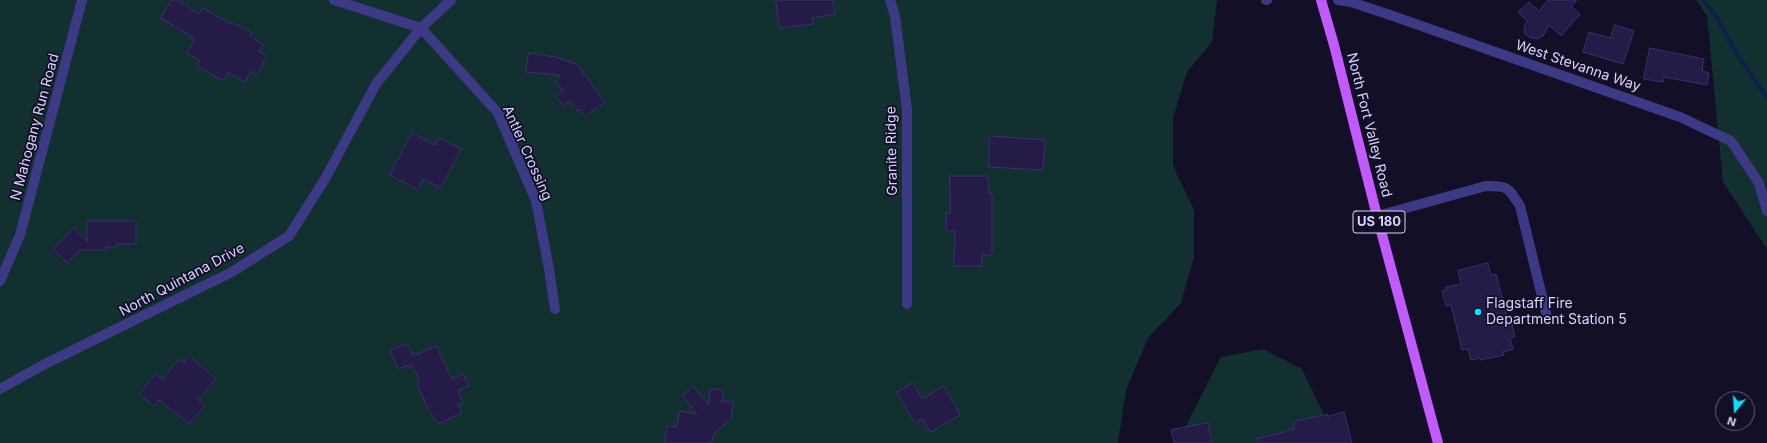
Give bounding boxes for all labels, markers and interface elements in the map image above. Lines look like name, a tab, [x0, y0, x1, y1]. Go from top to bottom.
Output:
street label: West Stevanna Way	[1513, 37, 1643, 95]
street label: North Fort Valley Road	[1343, 51, 1395, 199]
street label: N Mahogany Run Road	[7, 52, 63, 202]
street label: Antler Crossing	[499, 103, 555, 203]
street label: Granite Ridge	[883, 106, 901, 196]
road number: US 180	[1353, 211, 1405, 233]
street label: North Quintana Drive	[117, 240, 247, 320]
place label: Flagstaff Fire Department Station 5	[1486, 296, 1627, 328]
marker: Flagstaff Fire Department Station 5	[1473, 307, 1483, 317]
north arrow	[1715, 391, 1755, 431]
text: N	[1725, 414, 1738, 429]

